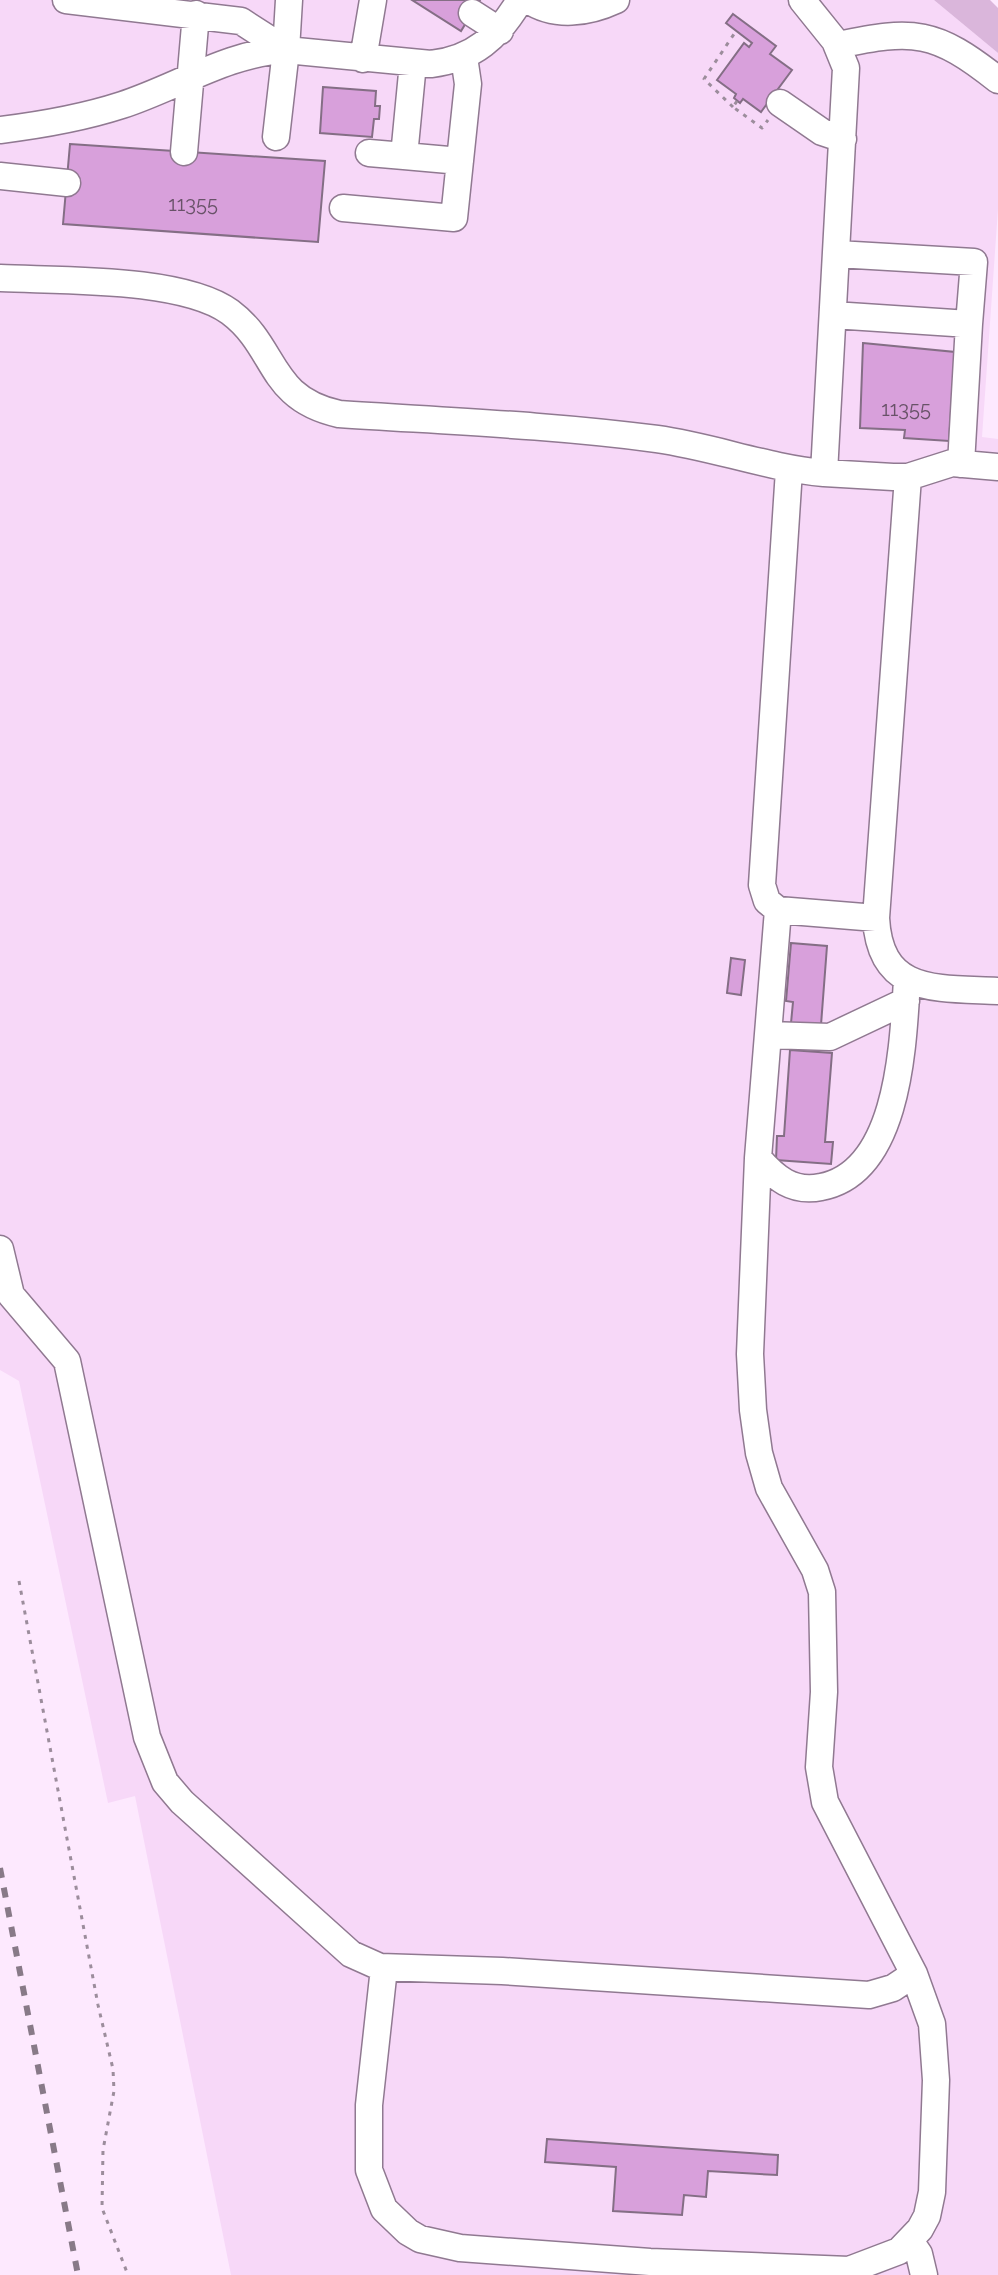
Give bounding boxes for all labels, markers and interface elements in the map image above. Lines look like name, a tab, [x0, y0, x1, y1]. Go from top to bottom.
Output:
house number: 11355	[168, 192, 218, 216]
house number: 11355	[881, 397, 931, 421]

